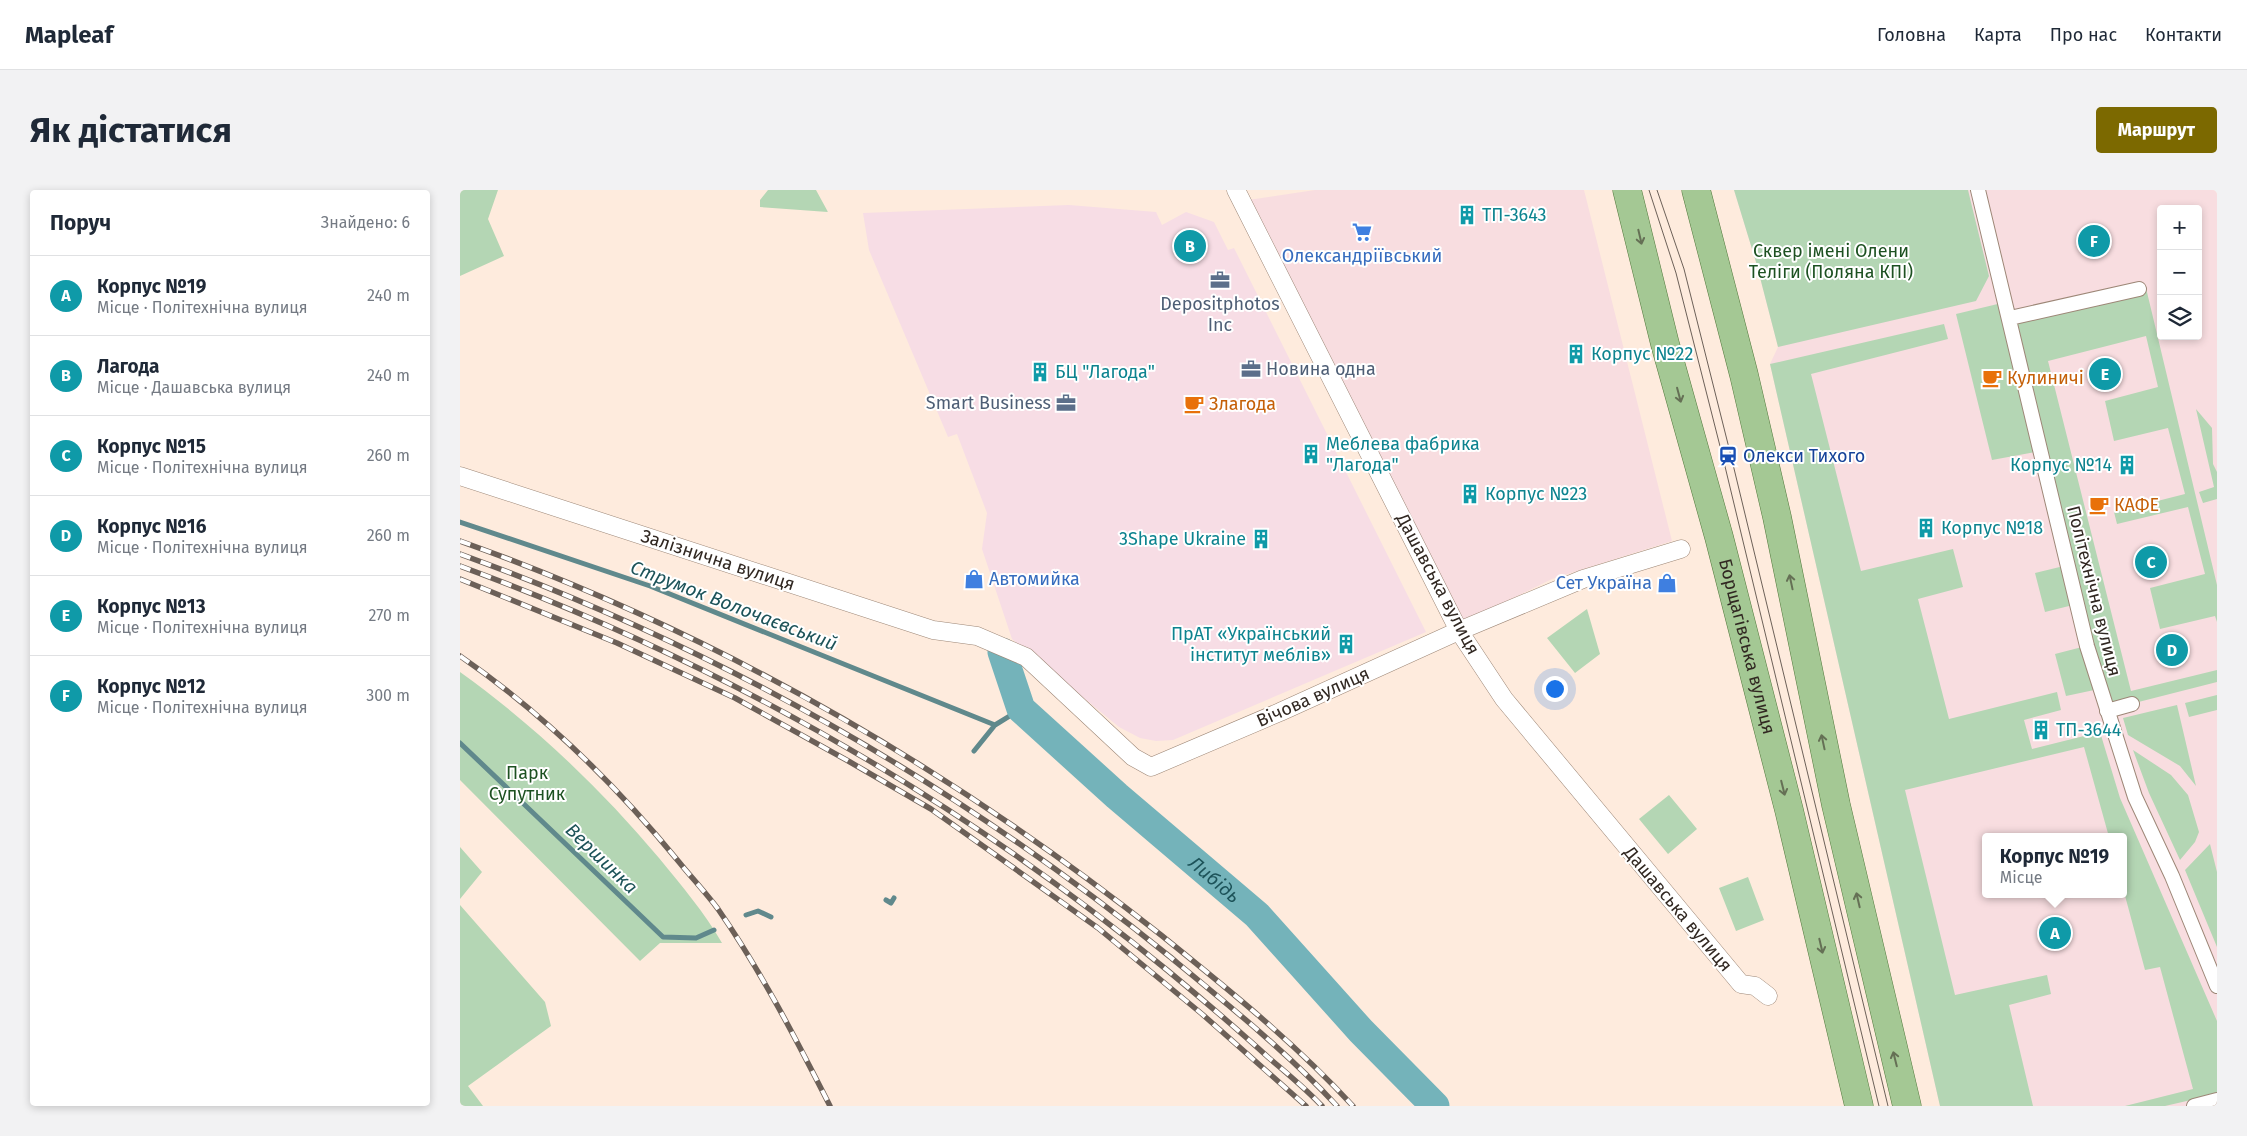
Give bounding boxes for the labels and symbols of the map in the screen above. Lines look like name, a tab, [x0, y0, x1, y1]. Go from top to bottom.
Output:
building icon: ТП-3643	[1456, 204, 1478, 226]
place label: ТП-3643	[1482, 204, 1546, 226]
supermarket icon: Олександріївський	[1351, 221, 1373, 243]
pin: F	[2078, 222, 2110, 260]
pin: B	[1174, 227, 1206, 265]
one-way arrow	[1635, 229, 1645, 245]
park label: Сквер імені Олени Теліги (Поляна КПІ)	[1749, 240, 1913, 283]
place label: Олександріївський	[1282, 245, 1442, 267]
office icon: Depositphotos Inc	[1209, 269, 1231, 291]
place label: Depositphotos Inc	[1160, 293, 1280, 336]
building icon: Корпус №22	[1565, 343, 1587, 365]
place label: Корпус №22	[1591, 343, 1693, 365]
pin: E	[2089, 355, 2121, 393]
office icon: Новина одна	[1240, 358, 1262, 380]
place label: Новина одна	[1266, 358, 1376, 380]
building icon: БЦ "Лагода"	[1029, 361, 1051, 383]
place label: БЦ "Лагода"	[1055, 361, 1155, 383]
cafe icon: Кулиничі	[1981, 367, 2003, 389]
place label: Кулиничі	[2007, 367, 2084, 389]
one-way arrow	[1675, 386, 1684, 402]
place label: Smart Business	[926, 392, 1051, 414]
office icon: Smart Business	[1055, 392, 1077, 414]
cafe icon: Злагода	[1183, 393, 1205, 415]
place label: Злагода	[1209, 393, 1276, 415]
place label: Меблева фабрика "Лагода"	[1326, 433, 1480, 476]
building icon: Меблева фабрика "Лагода"	[1300, 443, 1322, 465]
station icon: Олекси Тихого	[1717, 445, 1739, 467]
place label: Олекси Тихого	[1743, 445, 1865, 467]
place label: Корпус №14	[2010, 454, 2112, 476]
building icon: Корпус №14	[2116, 454, 2138, 476]
building icon: Корпус №23	[1459, 483, 1481, 505]
place label: Корпус №23	[1485, 483, 1587, 505]
cafe icon: КАФЕ	[2088, 494, 2110, 516]
place label: КАФЕ	[2114, 494, 2159, 516]
street label: Політехнічна вулиця	[2062, 503, 2126, 679]
street label: Дашавська вулиця	[1391, 509, 1484, 658]
building icon: Корпус №18	[1915, 517, 1937, 539]
place label: Корпус №18	[1941, 517, 2043, 539]
street label: Залізнична вулиця	[638, 525, 798, 595]
place label: 3Shape Ukraine	[1119, 528, 1246, 550]
building icon: 3Shape Ukraine	[1250, 528, 1272, 550]
pin: C	[2135, 543, 2167, 581]
water label: Струмок Волочаєвський	[627, 555, 840, 656]
street label: Борщагівська вулиця	[1714, 556, 1780, 737]
shop icon: Автомийка	[963, 568, 985, 590]
place label: Автомийка	[989, 568, 1080, 590]
place label: Сет Україна	[1556, 572, 1652, 594]
shop icon: Сет Україна	[1656, 572, 1678, 594]
one-way arrow	[1786, 575, 1795, 591]
place label: ПрАТ «Український інститут меблів»	[1171, 623, 1331, 666]
pin: D	[2156, 631, 2188, 669]
building icon: ПрАТ «Український інститут меблів»	[1335, 633, 1357, 655]
street label: Вічова вулиця	[1253, 662, 1373, 732]
your location	[1542, 676, 1568, 702]
building icon: ТП-3644	[2030, 719, 2052, 741]
place label: ТП-3644	[2056, 719, 2122, 741]
one-way arrow	[1818, 734, 1828, 750]
park label: Парк Супутник	[489, 762, 566, 805]
one-way arrow	[1779, 779, 1788, 795]
water label: Вершинка	[561, 818, 642, 898]
street label: Дашавська вулиця	[1619, 841, 1737, 976]
water label: Либідь	[1183, 851, 1245, 908]
one-way arrow	[1853, 893, 1862, 909]
pin: A	[2039, 914, 2071, 952]
one-way arrow	[1817, 937, 1826, 953]
one-way arrow	[1890, 1051, 1899, 1067]

